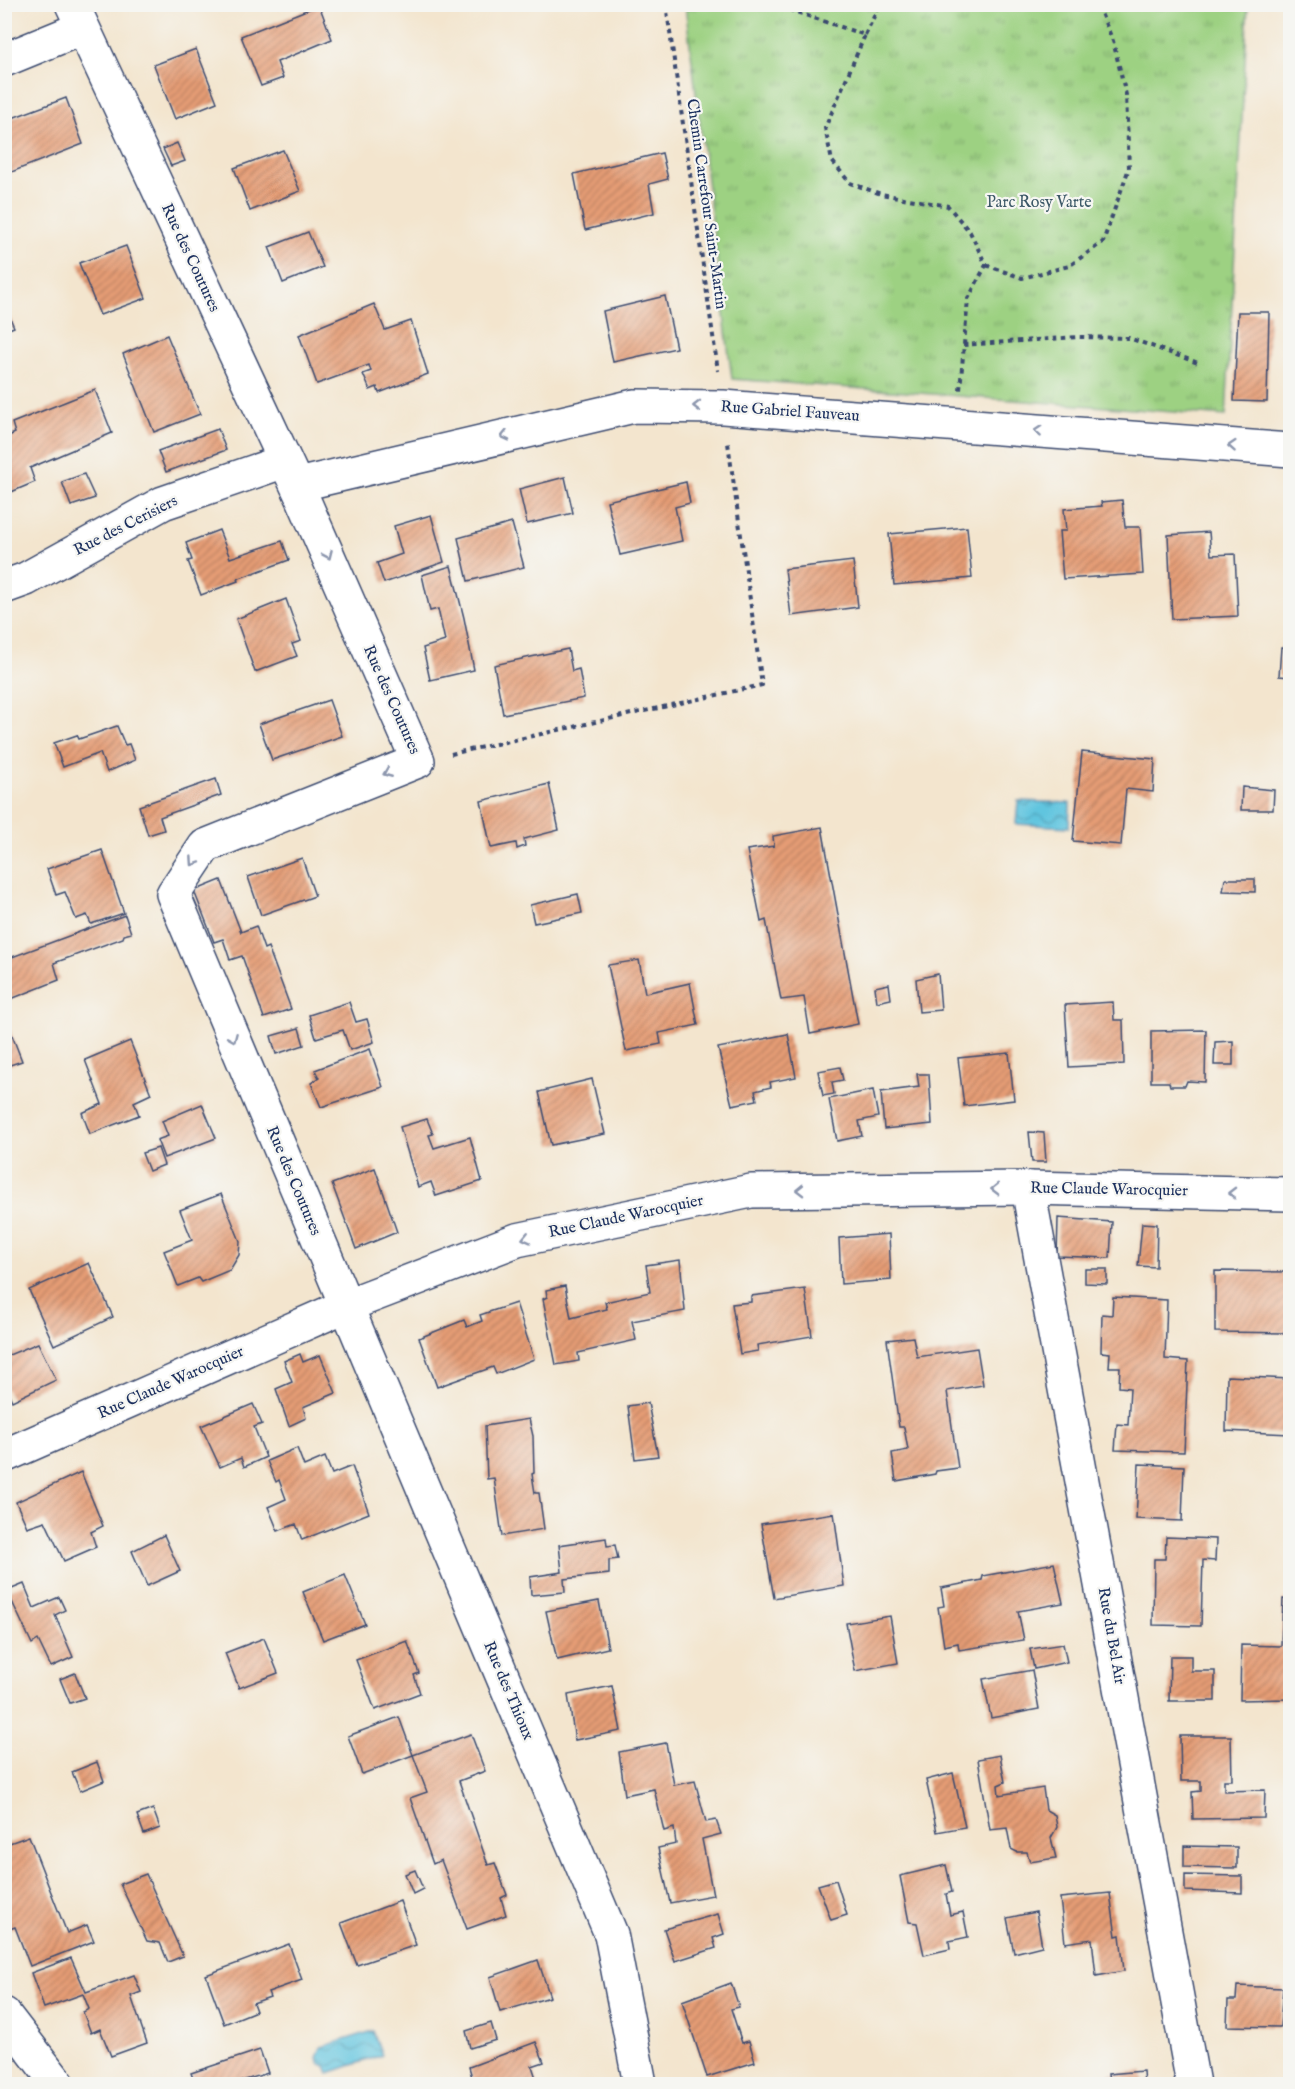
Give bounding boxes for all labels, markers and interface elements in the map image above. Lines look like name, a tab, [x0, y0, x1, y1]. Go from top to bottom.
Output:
street label: Chemin Carrefour Saint-Martin	[681, 98, 731, 311]
park label: Parc Rosy Varte	[986, 193, 1092, 213]
street label: Rue des Coutures	[156, 201, 224, 316]
street label: Rue Gabriel Fauveau	[720, 397, 860, 427]
one-way arrow	[692, 400, 701, 412]
one-way arrow	[1033, 424, 1042, 437]
one-way arrow	[500, 429, 510, 442]
one-way arrow	[1228, 439, 1237, 452]
street label: Rue des Cerisiers	[71, 491, 182, 561]
one-way arrow	[321, 549, 333, 560]
street label: Rue des Coutures	[358, 642, 424, 758]
one-way arrow	[383, 766, 394, 778]
one-way arrow	[190, 855, 201, 866]
one-way arrow	[226, 1032, 238, 1043]
street label: Rue des Coutures	[261, 1123, 325, 1239]
street label: Rue Claude Warocquier	[1030, 1179, 1188, 1201]
one-way arrow	[991, 1182, 1000, 1195]
one-way arrow	[796, 1184, 805, 1196]
one-way arrow	[1228, 1187, 1237, 1199]
street label: Rue Claude Warocquier	[547, 1191, 705, 1243]
one-way arrow	[521, 1231, 531, 1244]
street label: Rue Claude Warocquier	[95, 1342, 247, 1424]
street label: Rue du Bel Air	[1093, 1586, 1129, 1686]
street label: Rue des Thioux	[478, 1639, 538, 1744]

